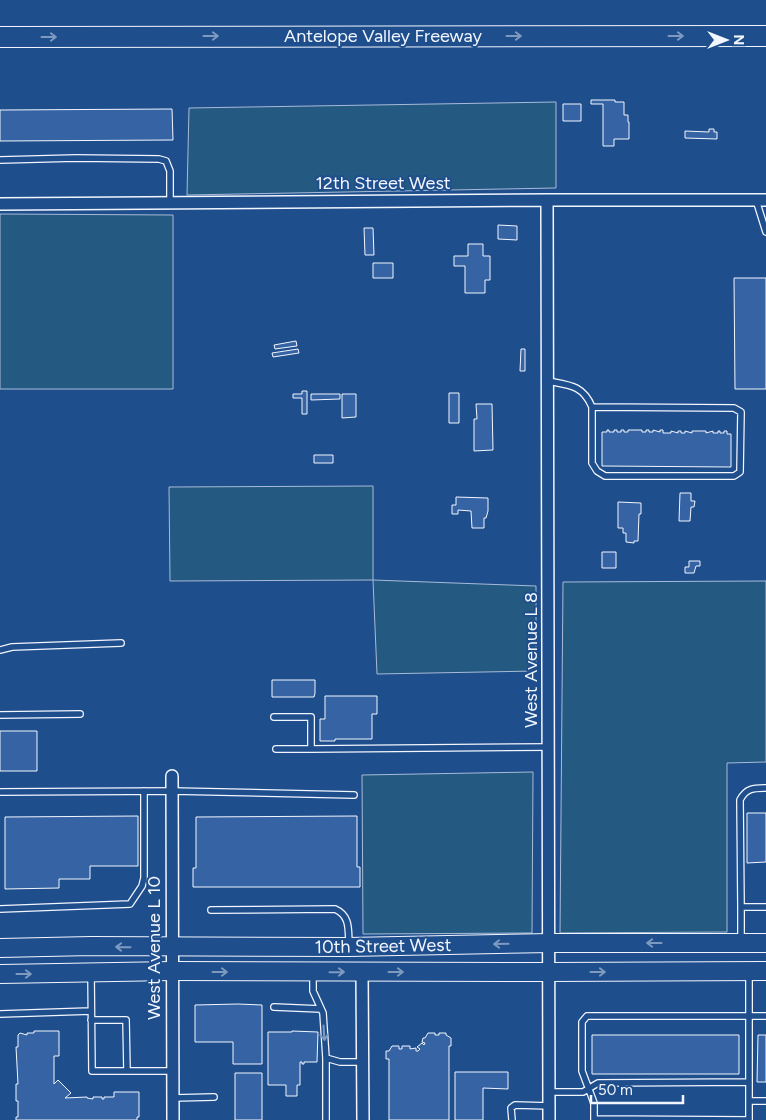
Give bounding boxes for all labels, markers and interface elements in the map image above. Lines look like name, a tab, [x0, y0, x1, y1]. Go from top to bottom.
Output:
north arrow	[701, 15, 751, 65]
street label: Antelope Valley Freeway	[284, 25, 483, 47]
one-way arrow	[202, 31, 219, 41]
one-way arrow	[505, 31, 521, 41]
one-way arrow	[668, 31, 684, 41]
one-way arrow	[40, 32, 56, 42]
text: N	[730, 35, 747, 45]
street label: 12th Street West	[315, 172, 451, 194]
street label: West Avenue L 8	[520, 592, 542, 728]
street label: West Avenue L 10	[143, 876, 165, 1020]
street label: 10th Street West	[314, 934, 452, 958]
one-way arrow	[646, 938, 662, 948]
one-way arrow	[493, 939, 510, 949]
one-way arrow	[115, 942, 131, 952]
one-way arrow	[212, 967, 228, 977]
one-way arrow	[329, 967, 345, 977]
one-way arrow	[388, 967, 404, 977]
one-way arrow	[590, 967, 606, 977]
one-way arrow	[16, 969, 32, 979]
one-way arrow	[320, 1025, 329, 1041]
scale bar	[591, 1072, 684, 1104]
text: 50 m	[598, 1081, 633, 1099]

